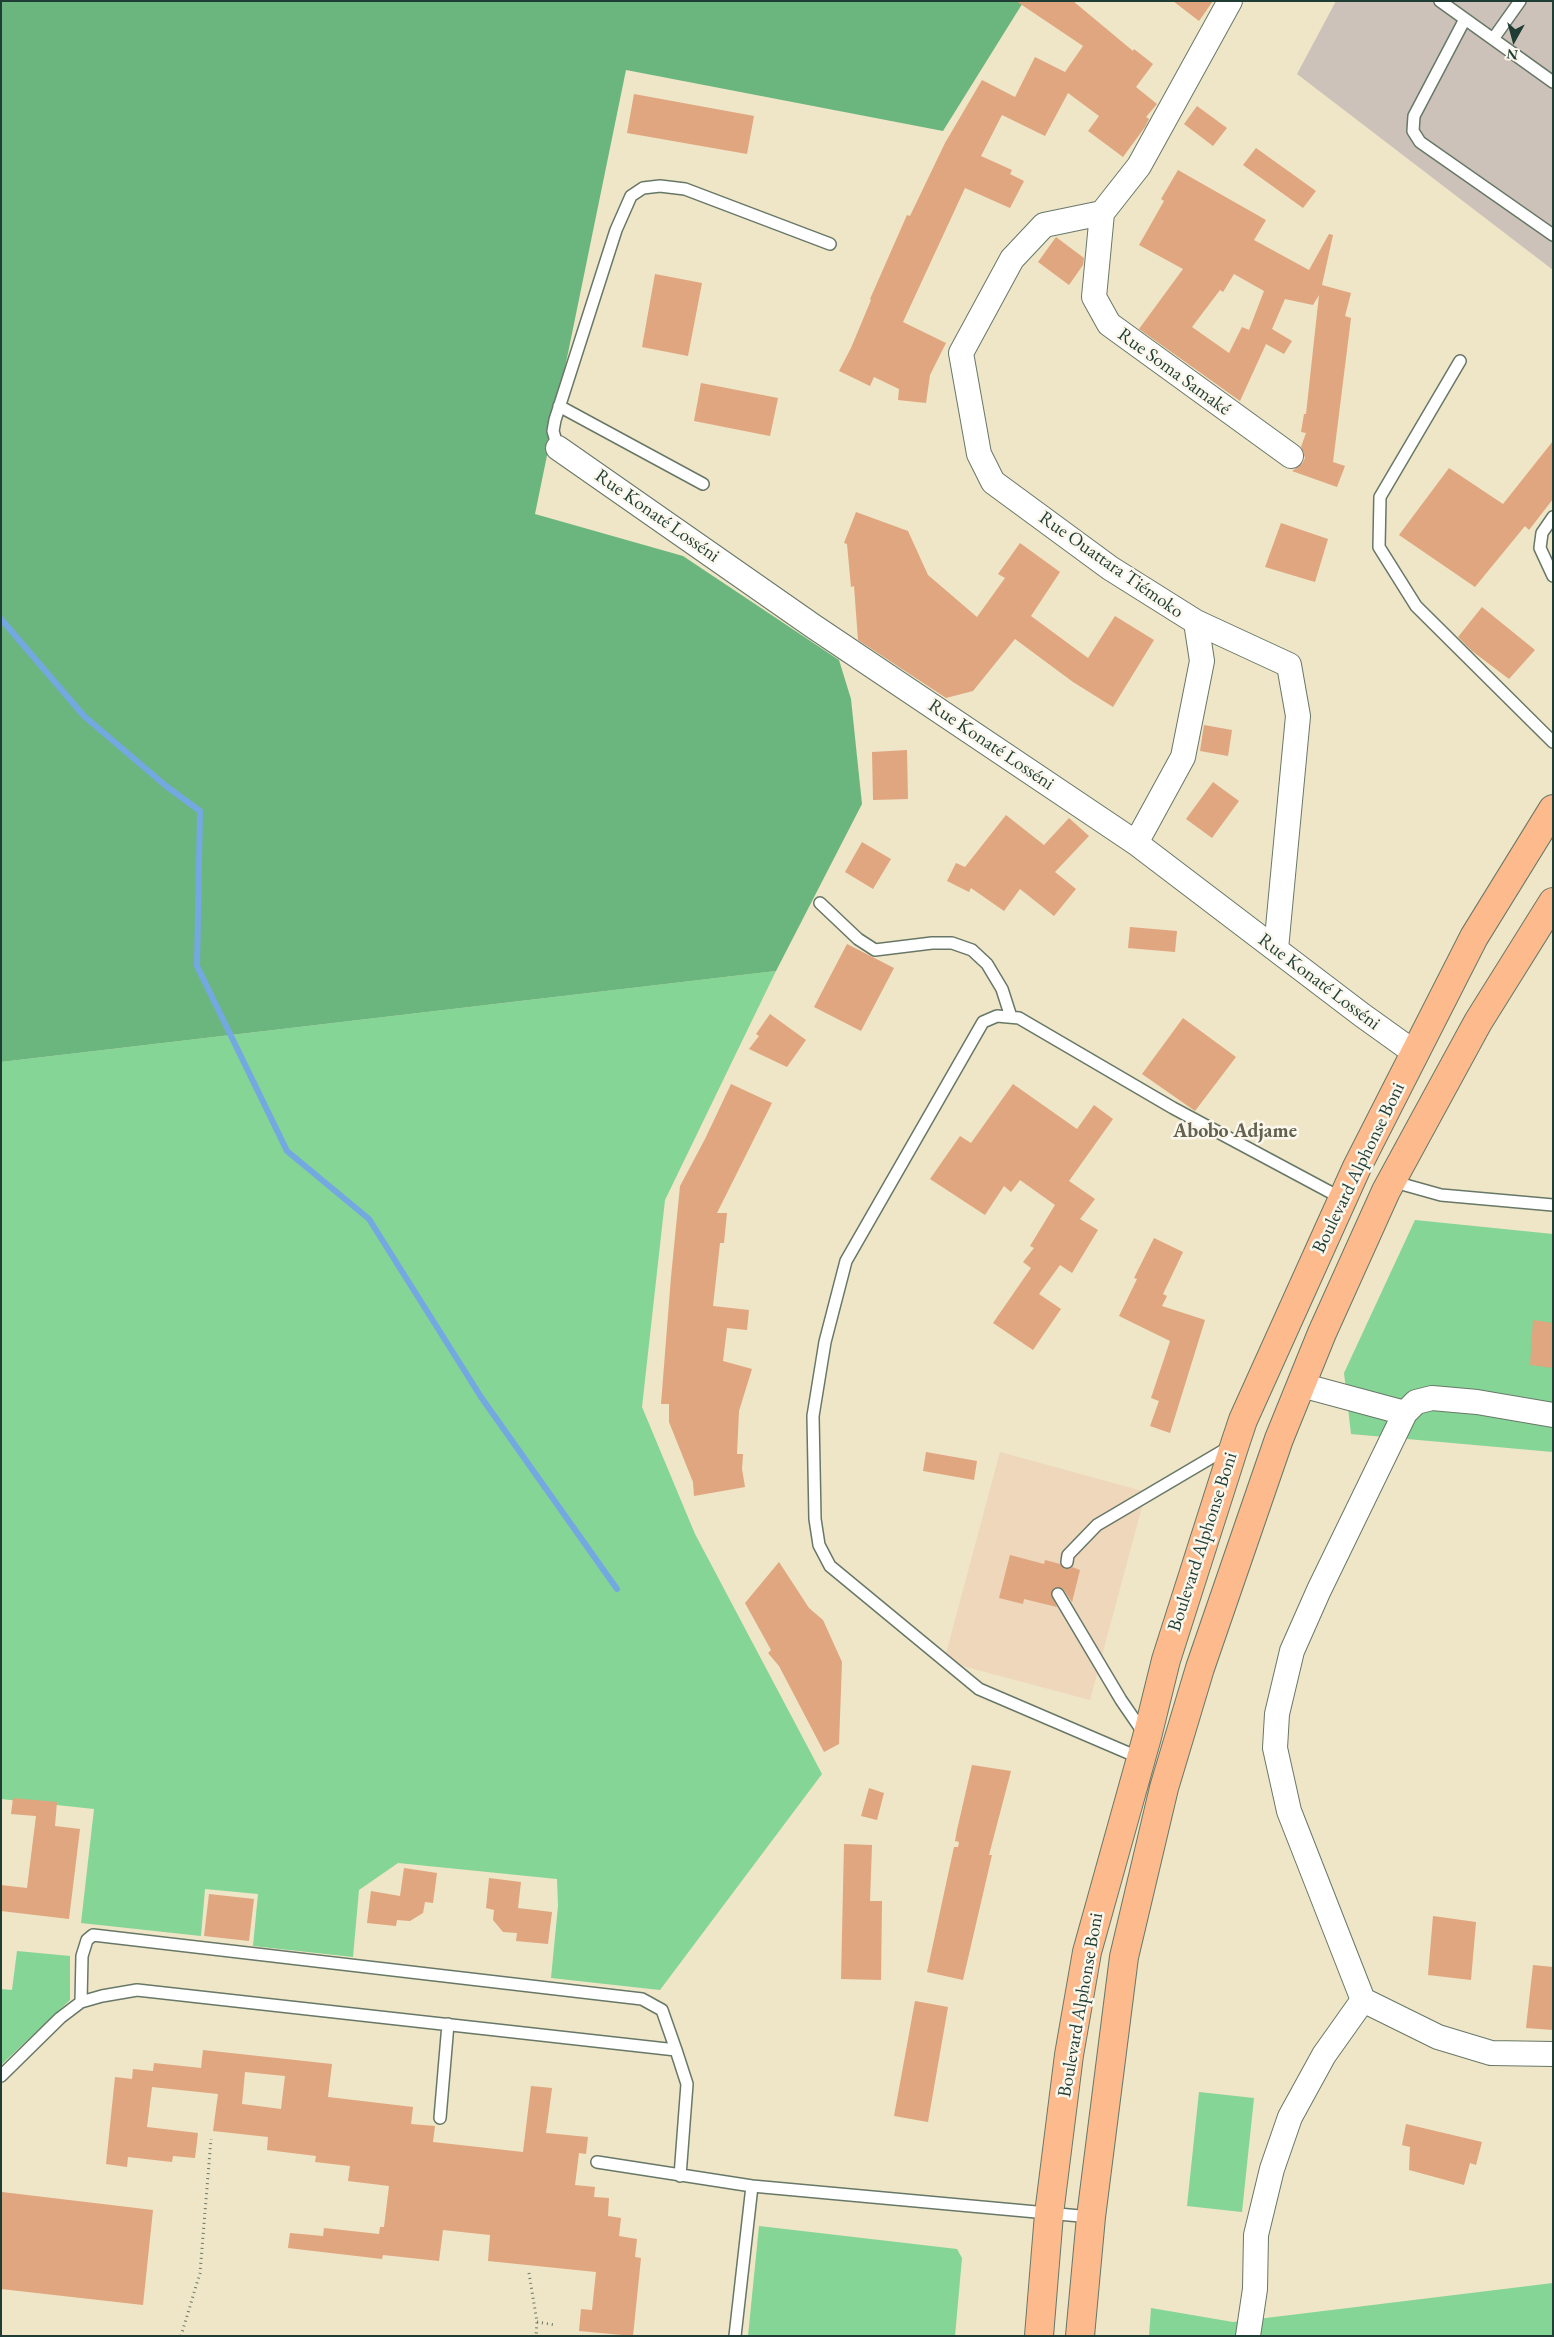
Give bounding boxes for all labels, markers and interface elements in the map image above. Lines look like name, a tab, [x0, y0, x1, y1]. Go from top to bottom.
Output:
north arrow	[1489, 15, 1539, 65]
text: N	[1505, 45, 1519, 65]
street label: Rue Soma Samaké	[1113, 323, 1235, 421]
street label: Rue Konaté Losséni	[590, 465, 724, 567]
street label: Rue Ouattara Tiémoko	[1034, 507, 1188, 623]
street label: Rue Konaté Losséni	[924, 695, 1058, 795]
street label: Rue Konaté Losséni	[1254, 929, 1384, 1035]
street label: Boulevard Alphonse Boni	[1308, 1079, 1410, 1257]
district label: Abobo Adjame	[1173, 1120, 1297, 1144]
street label: Boulevard Alphonse Boni	[1163, 1450, 1243, 1634]
street label: Boulevard Alphonse Boni	[1054, 1911, 1108, 2099]

